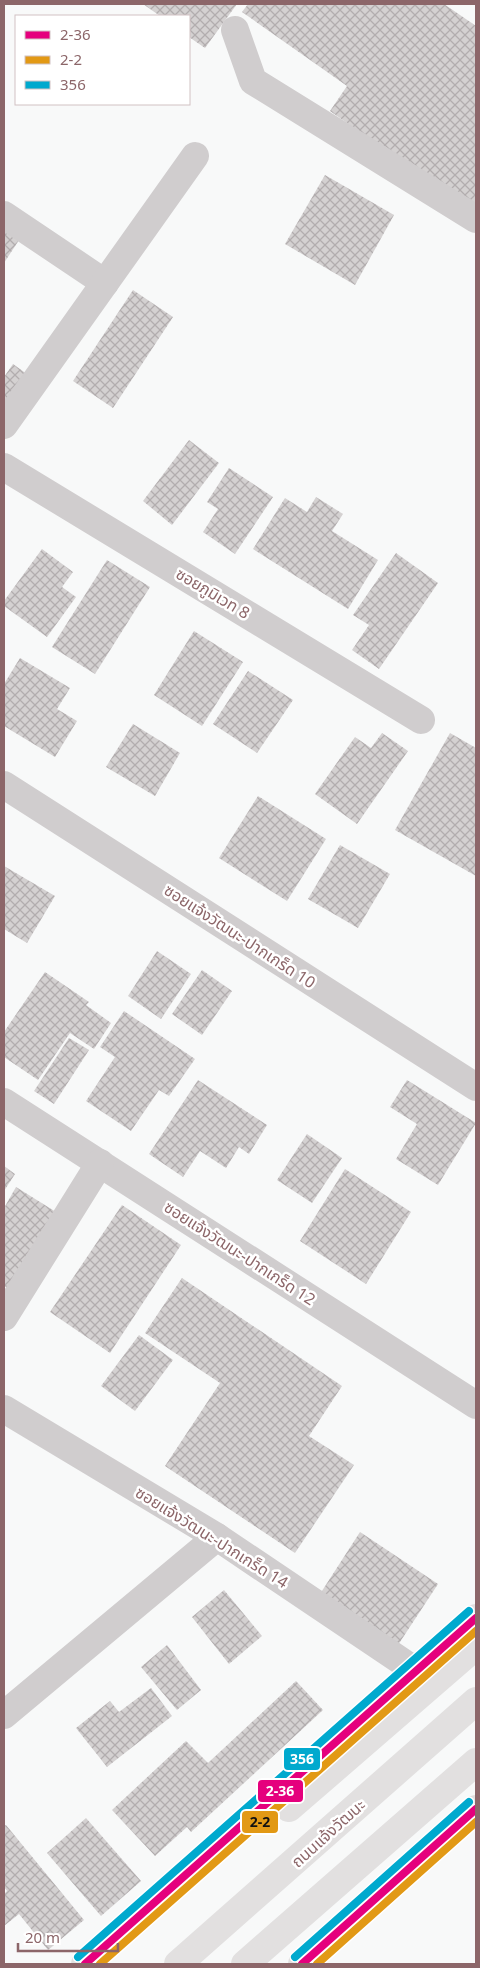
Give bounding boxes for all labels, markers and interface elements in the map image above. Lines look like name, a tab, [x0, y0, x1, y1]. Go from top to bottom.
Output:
legend	[15, 15, 190, 105]
text: 2-36	[60, 24, 91, 44]
text: 2-2	[60, 49, 82, 69]
text: 356	[60, 74, 86, 94]
street label: ซอยภูมิเวท 8	[172, 562, 254, 624]
street label: ซอยแจ้งวัฒนะ-ปากเกร็ด 10	[160, 879, 320, 993]
street label: ซอยแจ้งวัฒนะ-ปากเกร็ด 12	[160, 1196, 320, 1310]
street label: ซอยแจ้งวัฒนะ-ปากเกร็ด 14	[131, 1481, 293, 1593]
line badge: 356	[283, 1747, 321, 1771]
text: 356	[290, 1749, 314, 1768]
line badge: 2-36	[257, 1779, 304, 1803]
text: 2-36	[266, 1781, 294, 1800]
street label: ถนนแจ้งวัฒนะ	[286, 1794, 370, 1872]
line badge: 2-2	[241, 1810, 279, 1834]
text: 2-2	[250, 1812, 270, 1831]
scale bar	[18, 1920, 118, 1952]
text: 20 m	[25, 1927, 60, 1947]

